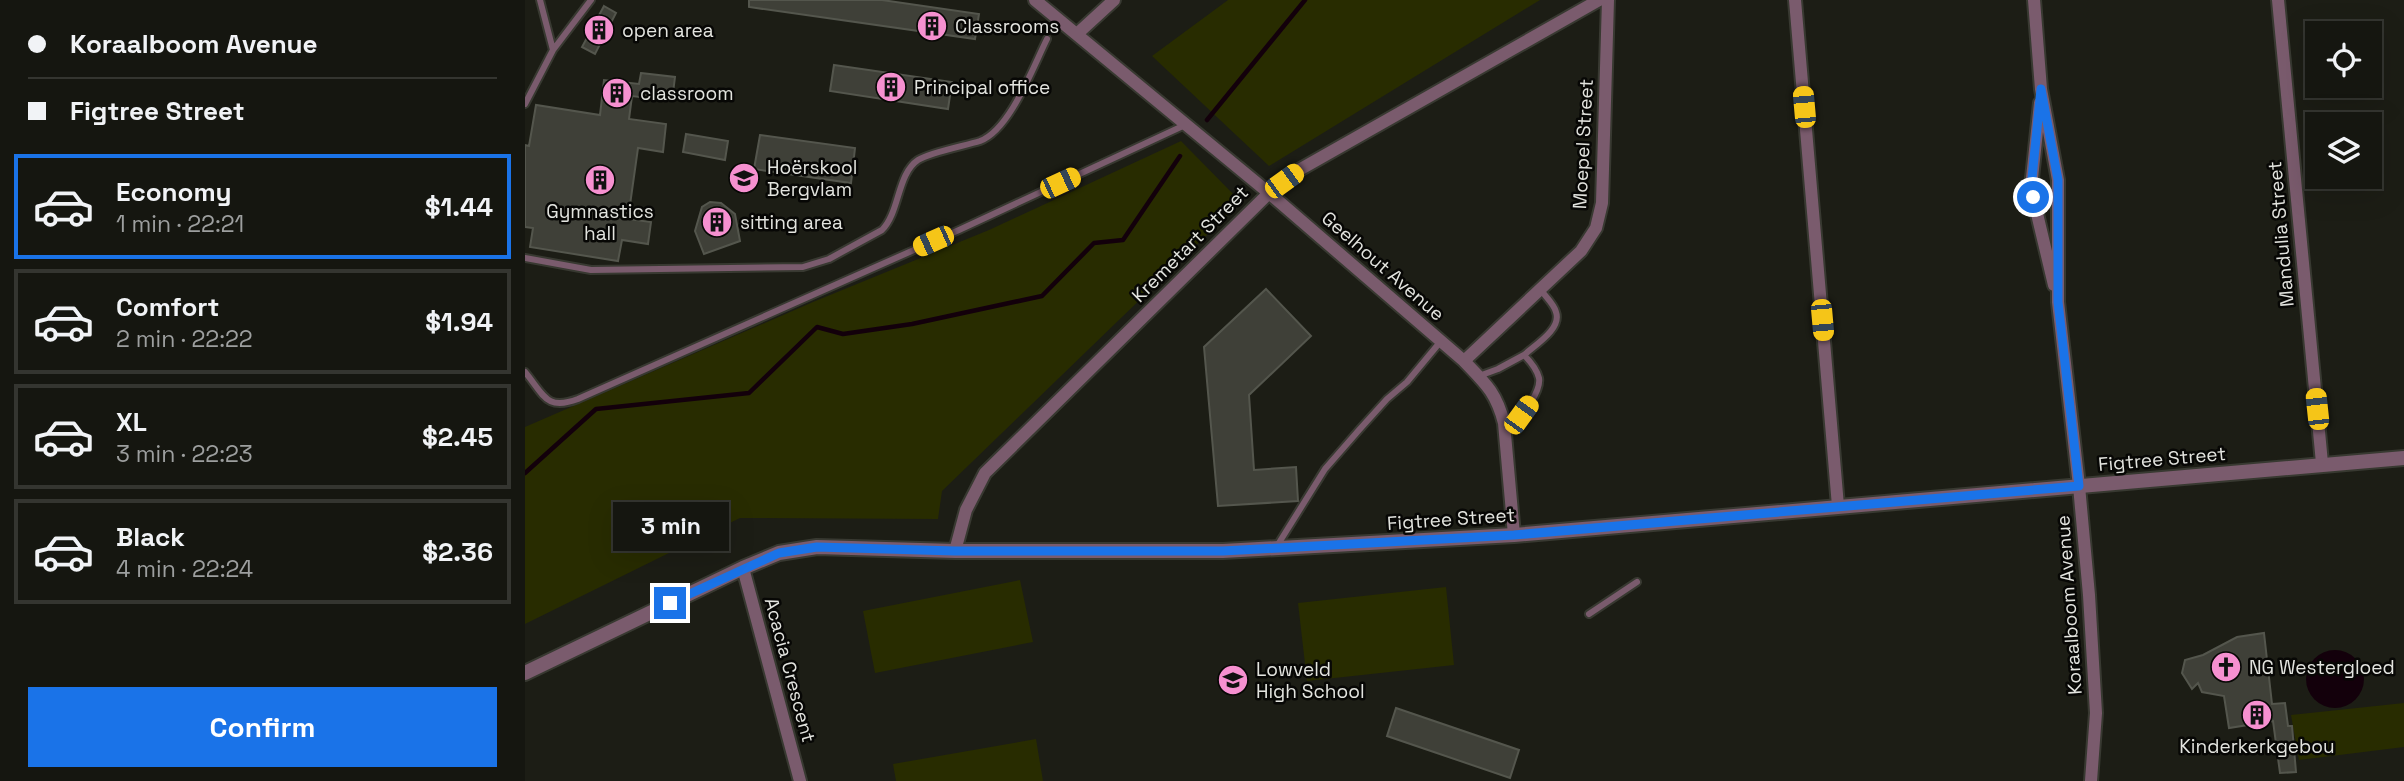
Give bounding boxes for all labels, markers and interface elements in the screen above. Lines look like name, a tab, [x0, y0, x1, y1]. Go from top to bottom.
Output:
building icon: Classrooms	[915, 9, 949, 43]
building icon: open area	[582, 13, 616, 47]
place label: Classrooms	[955, 14, 1059, 39]
place label: open area	[622, 18, 714, 43]
map controls	[2305, 21, 2382, 189]
button: locate	[2305, 21, 2382, 98]
text: Koraalboom Avenue	[70, 27, 318, 61]
building icon: Principal office	[874, 70, 908, 104]
place label: Principal office	[914, 75, 1050, 100]
building icon: classroom	[600, 76, 634, 110]
street label: Moepel Street	[1567, 78, 1599, 210]
place label: classroom	[640, 81, 734, 106]
car	[1792, 85, 1817, 129]
text: Figtree Street	[70, 94, 245, 128]
button: layers	[2305, 112, 2382, 189]
place label: Hoërskool Bergvlam	[767, 155, 857, 202]
car	[1261, 160, 1308, 202]
street label: Mandulia Street	[2262, 160, 2300, 308]
school or university icon: Hoërskool Bergvlam	[727, 161, 761, 195]
building icon: Gymnastics hall	[583, 163, 617, 197]
car	[1037, 165, 1084, 201]
icon: car	[32, 175, 95, 238]
text: Economy	[116, 175, 232, 209]
street label: Kremetart Street	[1126, 180, 1254, 308]
route start	[2017, 181, 2049, 213]
text: $1.44	[425, 190, 493, 224]
place label: Gymnastics hall	[546, 199, 654, 246]
building icon: sitting area	[700, 205, 734, 239]
street label: Geelhout Avenue	[1316, 206, 1450, 326]
text: 1 min · 22:21	[116, 209, 244, 239]
place label: sitting area	[740, 210, 843, 235]
car	[910, 223, 957, 259]
icon: car	[32, 290, 95, 353]
text: Comfort	[116, 290, 219, 324]
car	[1810, 298, 1835, 342]
text: $1.94	[425, 305, 493, 339]
text: 2 min · 22:22	[116, 324, 253, 354]
car	[2305, 387, 2330, 431]
car	[1501, 392, 1542, 438]
icon: car	[32, 405, 95, 468]
text: XL	[116, 405, 147, 439]
text: $2.45	[422, 420, 493, 454]
text: 3 min · 22:23	[116, 439, 253, 469]
street label: Figtree Street	[2097, 441, 2227, 477]
callout: 3 min	[612, 502, 728, 550]
street label: Figtree Street	[1386, 502, 1516, 536]
text: 3 min	[641, 511, 701, 541]
street label: Koraalboom Avenue	[2050, 514, 2088, 696]
icon: car	[32, 520, 95, 583]
text: Black	[116, 520, 185, 554]
text: $2.36	[422, 535, 493, 569]
text: 4 min · 22:24	[116, 554, 253, 584]
route end	[654, 587, 686, 619]
street label: Acacia Crescent	[759, 595, 821, 745]
church icon: NG Westergloed	[2209, 650, 2243, 684]
place label: NG Westergloed	[2249, 655, 2395, 680]
place label: Lowveld High School	[1256, 657, 1365, 704]
school or university icon: Lowveld High School	[1216, 663, 1250, 697]
button: Confirm	[28, 687, 497, 767]
building icon: Kinderkerkgebou	[2240, 698, 2274, 732]
place label: Kinderkerkgebou	[2179, 734, 2335, 759]

